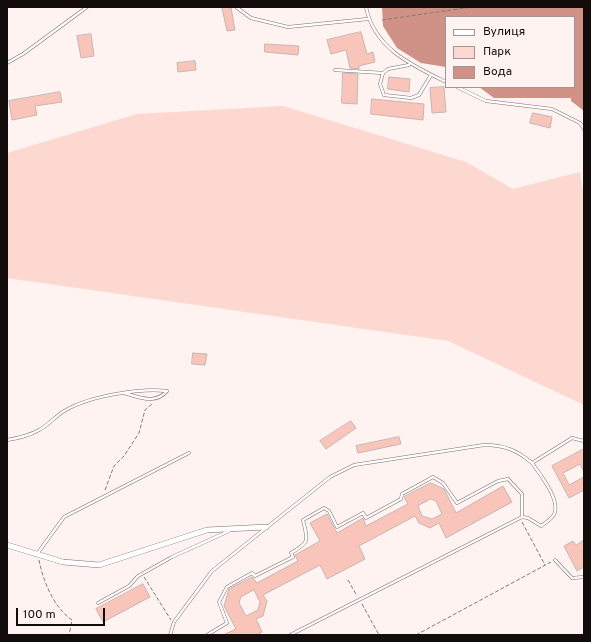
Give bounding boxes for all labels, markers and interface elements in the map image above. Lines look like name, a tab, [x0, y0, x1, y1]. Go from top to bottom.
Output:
legend	[445, 16, 575, 88]
text: Вулиця	[483, 24, 525, 40]
text: Парк	[483, 44, 511, 60]
text: Вода	[483, 64, 512, 80]
scale bar	[18, 600, 107, 626]
text: 100 m	[23, 607, 56, 623]

